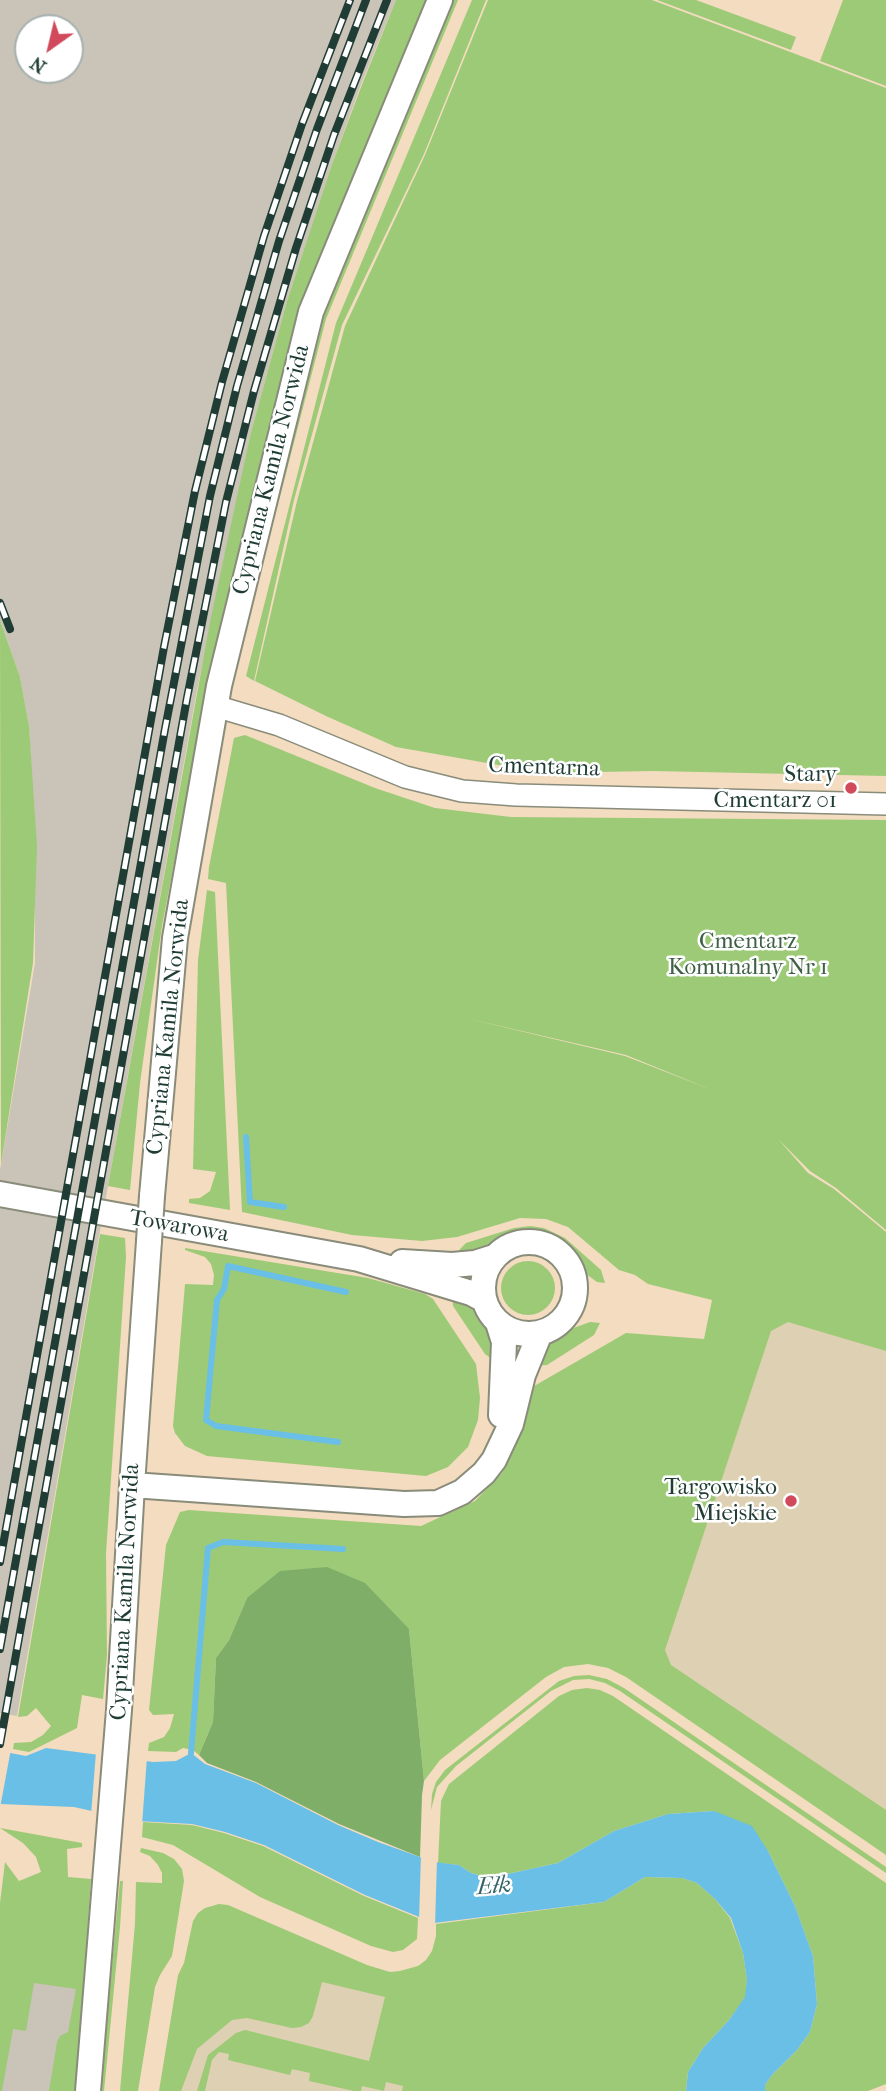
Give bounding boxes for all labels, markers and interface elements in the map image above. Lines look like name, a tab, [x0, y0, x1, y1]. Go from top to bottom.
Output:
north arrow	[14, 14, 84, 84]
text: N	[26, 52, 51, 78]
street label: Cypriana Kamila Norwida	[228, 342, 316, 598]
street label: Cmentarna	[488, 752, 600, 784]
place label: Stary Cmentarz 01	[714, 761, 837, 815]
marker: Stary Cmentarz 01	[843, 780, 859, 796]
street label: Cypriana Kamila Norwida	[142, 898, 196, 1156]
park label: Cmentarz Komunalny Nr 1	[668, 928, 828, 982]
street label: Towarowa	[127, 1205, 231, 1249]
street label: Cypriana Kamila Norwida	[105, 1463, 147, 1721]
place label: Targowisko Miejskie	[664, 1474, 777, 1528]
marker: Targowisko Miejskie	[783, 1493, 799, 1509]
water label: Ełk	[476, 1871, 512, 1903]

